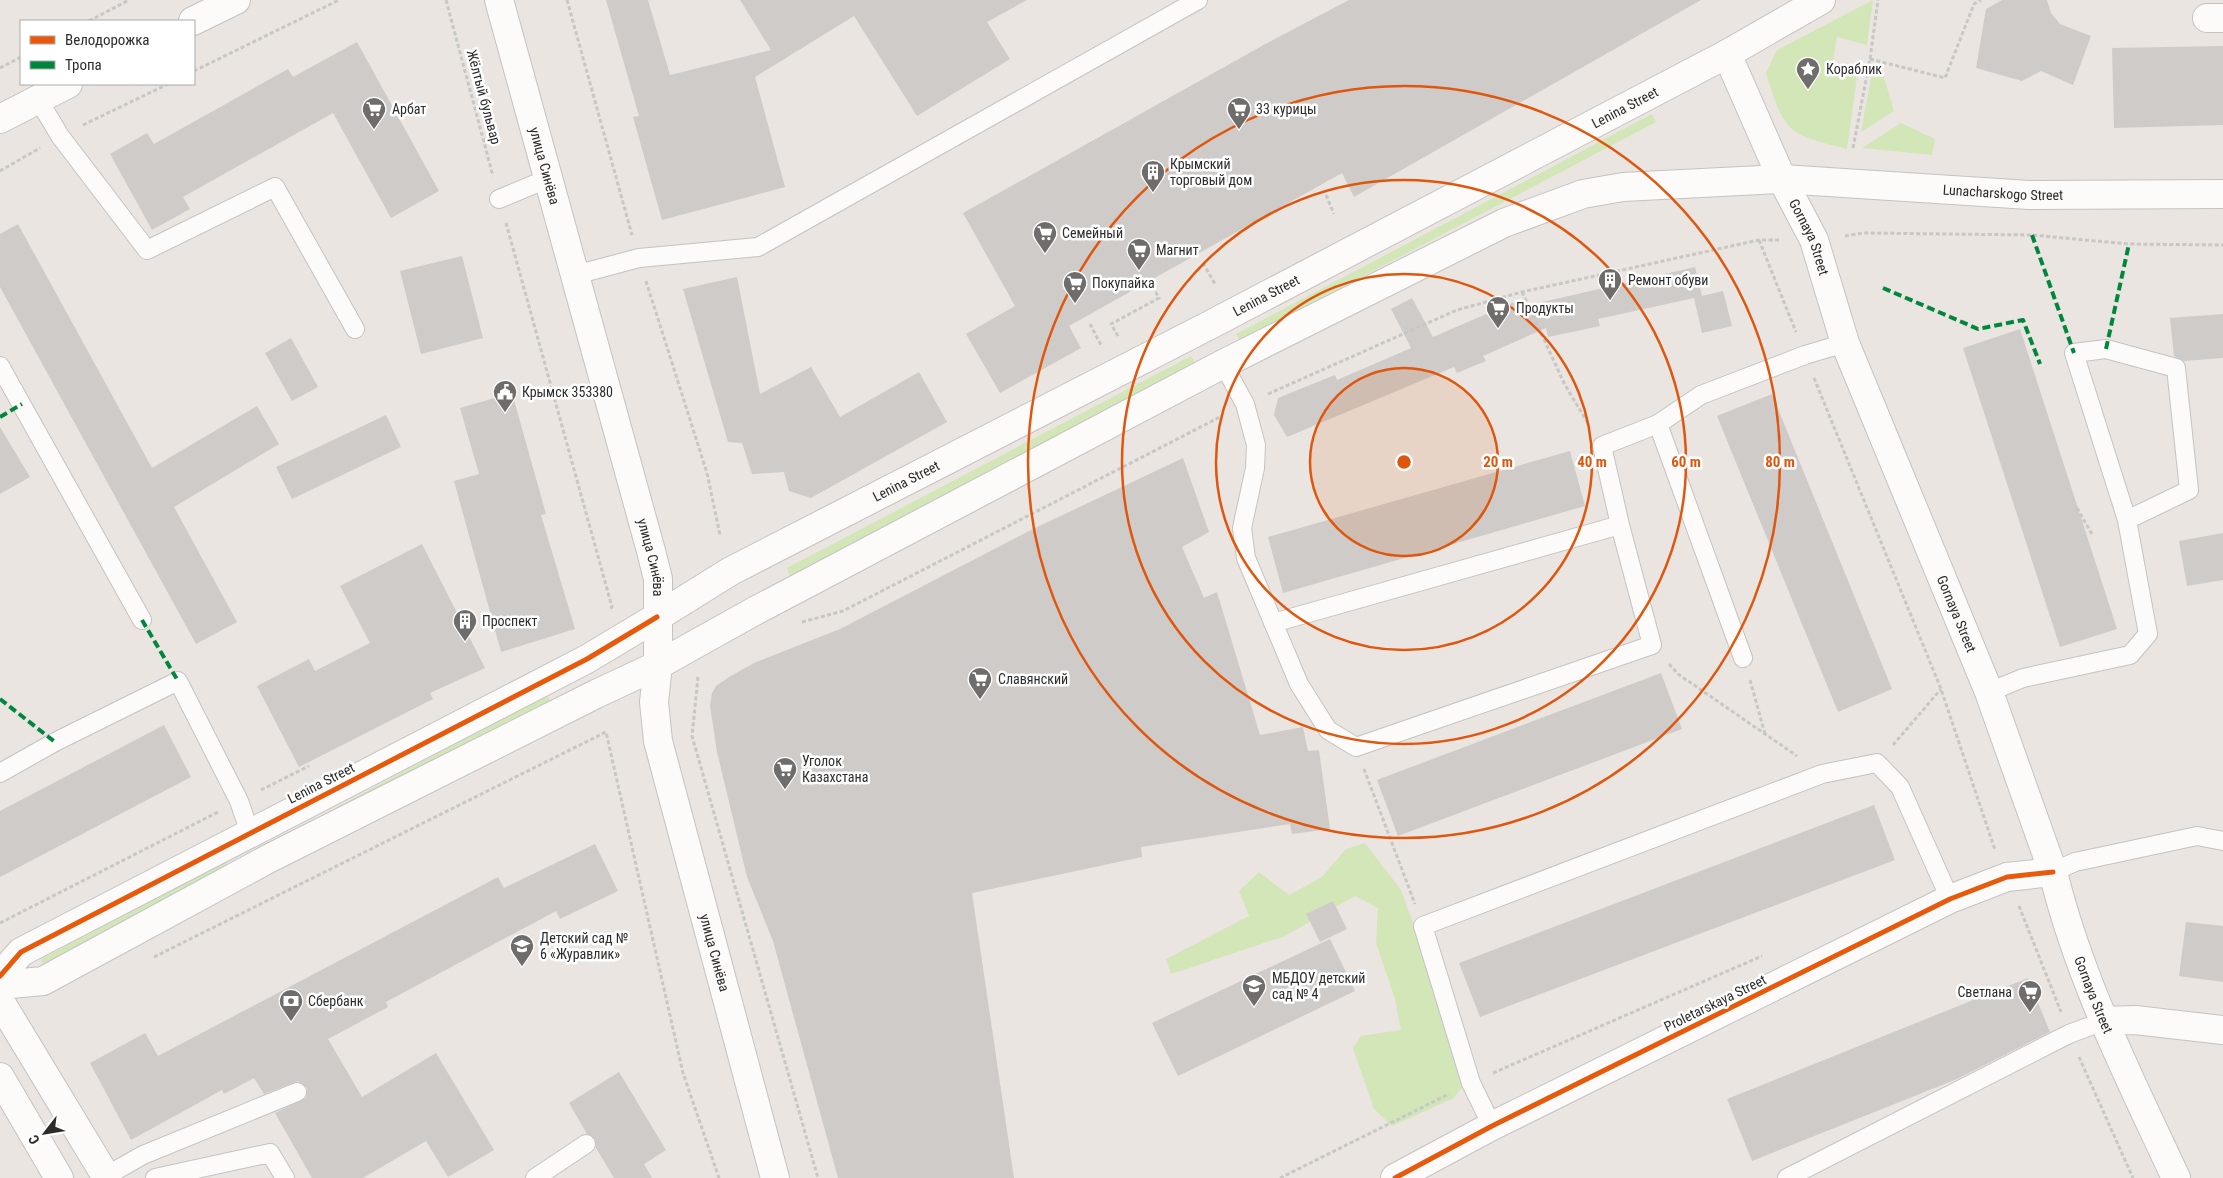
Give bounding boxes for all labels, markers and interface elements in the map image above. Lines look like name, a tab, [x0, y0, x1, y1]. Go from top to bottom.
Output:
legend	[20, 20, 195, 85]
text: Велодорожка	[65, 31, 150, 49]
street label: Жёлтый бульвар	[464, 48, 504, 146]
text: Тропа	[65, 56, 102, 74]
place icon: Кораблик	[1795, 56, 1821, 90]
place label: Кораблик	[1826, 61, 1882, 77]
street label: Lenina Street	[1589, 84, 1661, 132]
supermarket icon: Арбат	[361, 96, 387, 130]
supermarket icon: 33 курицы	[1226, 96, 1252, 130]
place label: Арбат	[392, 101, 426, 117]
place label: 33 курицы	[1256, 101, 1317, 117]
street label: улица Синёва	[526, 125, 563, 206]
place label: Крымский торговый дом	[1170, 156, 1252, 188]
building icon: Крымский торговый дом	[1140, 159, 1166, 193]
street label: Lunacharskogo Street	[1942, 181, 2063, 203]
street label: Gornaya Street	[1786, 196, 1832, 277]
supermarket icon: Семейный	[1032, 220, 1058, 254]
place label: Семейный	[1062, 225, 1123, 241]
supermarket icon: Магнит	[1126, 237, 1152, 271]
place label: Магнит	[1156, 242, 1199, 258]
building icon: Ремонт обуви	[1597, 267, 1623, 301]
supermarket icon: Покупайка	[1062, 270, 1088, 304]
street label: Lenina Street	[1230, 272, 1302, 319]
place label: Ремонт обуви	[1628, 272, 1708, 288]
place label: Покупайка	[1092, 275, 1155, 291]
supermarket icon: Продукты	[1485, 295, 1511, 329]
place label: Продукты	[1516, 300, 1574, 316]
public building icon: Крымск 353380	[492, 379, 518, 413]
place label: Крымск 353380	[522, 384, 613, 400]
centre of rings	[1395, 453, 1413, 471]
text: 20 m	[1483, 453, 1513, 471]
text: 40 m	[1577, 453, 1607, 471]
text: 60 m	[1671, 453, 1701, 471]
text: 80 m	[1765, 453, 1795, 471]
street label: Lenina Street	[870, 457, 942, 505]
street label: улица Синёва	[634, 517, 666, 596]
street label: Gornaya Street	[1934, 573, 1980, 655]
building icon: Проспект	[452, 608, 478, 642]
place label: Проспект	[482, 613, 538, 629]
supermarket icon: Славянский	[967, 666, 993, 700]
place label: Славянский	[998, 671, 1068, 687]
place label: Уголок Казахстана	[802, 753, 868, 785]
supermarket icon: Уголок Казахстана	[772, 756, 798, 790]
street label: Lenina Street	[285, 759, 357, 807]
street label: улица Синёва	[697, 912, 733, 993]
place label: Детский сад № 6 «Журавлик»	[540, 930, 628, 962]
school or university icon: Детский сад № 6 «Журавлик»	[509, 933, 535, 967]
street label: Gornaya Street	[2071, 954, 2116, 1036]
place label: МБДОУ детский сад № 4	[1272, 970, 1366, 1002]
street label: Proletarskaya Street	[1661, 971, 1769, 1035]
school or university icon: МБДОУ детский сад № 4	[1241, 973, 1267, 1007]
supermarket icon: Светлана	[2017, 979, 2043, 1013]
place label: Светлана	[1957, 984, 2012, 1000]
bank icon: Сбербанк	[278, 988, 304, 1022]
place label: Сбербанк	[308, 993, 364, 1009]
north arrow	[20, 1108, 70, 1158]
text: С	[25, 1132, 43, 1147]

